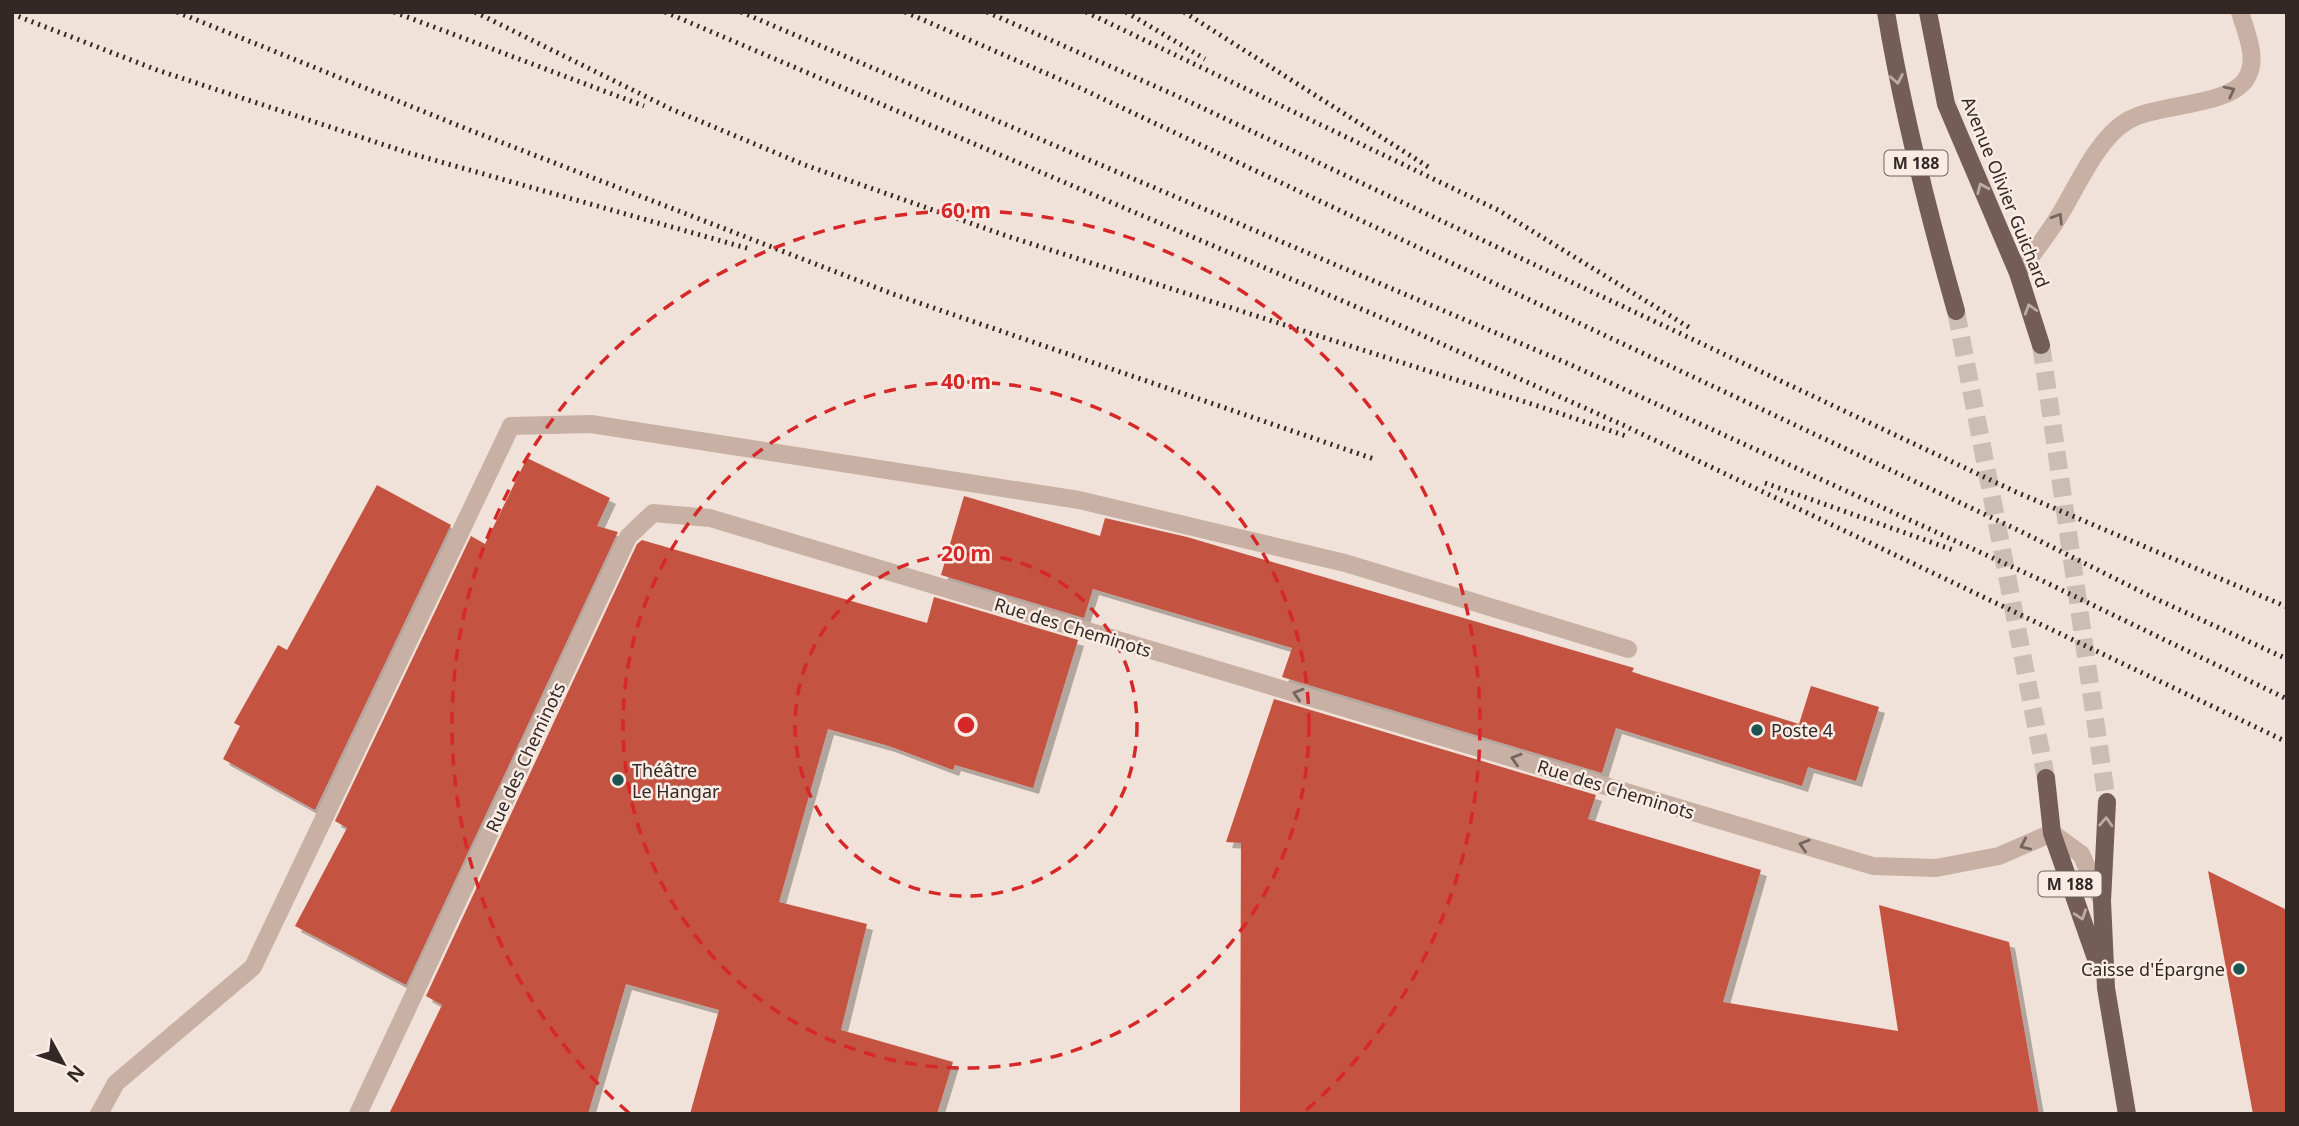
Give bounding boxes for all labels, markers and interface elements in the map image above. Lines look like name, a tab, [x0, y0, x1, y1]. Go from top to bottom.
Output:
one-way arrow	[1889, 73, 1904, 85]
one-way arrow	[2222, 86, 2235, 100]
street label: Avenue Olivier Guichard	[1957, 93, 2055, 291]
road number: M 188	[1884, 150, 1948, 176]
one-way arrow	[1976, 183, 1990, 195]
text: 60 m	[941, 196, 991, 224]
one-way arrow	[2049, 212, 2062, 225]
one-way arrow	[2023, 304, 2038, 316]
text: 40 m	[941, 367, 991, 395]
text: 20 m	[941, 539, 991, 567]
street label: Rue des Cheminots	[992, 592, 1154, 662]
street label: Rue des Cheminots	[480, 678, 570, 836]
one-way arrow	[1292, 687, 1304, 702]
centre of rings	[954, 713, 978, 737]
place label: Poste 4	[1771, 718, 1833, 742]
marker: Poste 4	[1749, 722, 1765, 738]
one-way arrow	[1510, 752, 1522, 767]
street label: Rue des Cheminots	[1535, 754, 1697, 824]
place label: Théâtre Le Hangar	[632, 758, 720, 803]
marker: Théâtre Le Hangar	[610, 772, 626, 788]
one-way arrow	[2098, 816, 2113, 827]
one-way arrow	[2020, 837, 2032, 851]
one-way arrow	[1798, 838, 1810, 853]
road number: M 188	[2038, 872, 2102, 897]
one-way arrow	[2073, 908, 2087, 921]
place label: Caisse d'Épargne	[2081, 957, 2225, 981]
marker: Caisse d'Épargne	[2231, 961, 2247, 977]
north arrow	[28, 1028, 98, 1098]
text: N	[61, 1060, 91, 1088]

